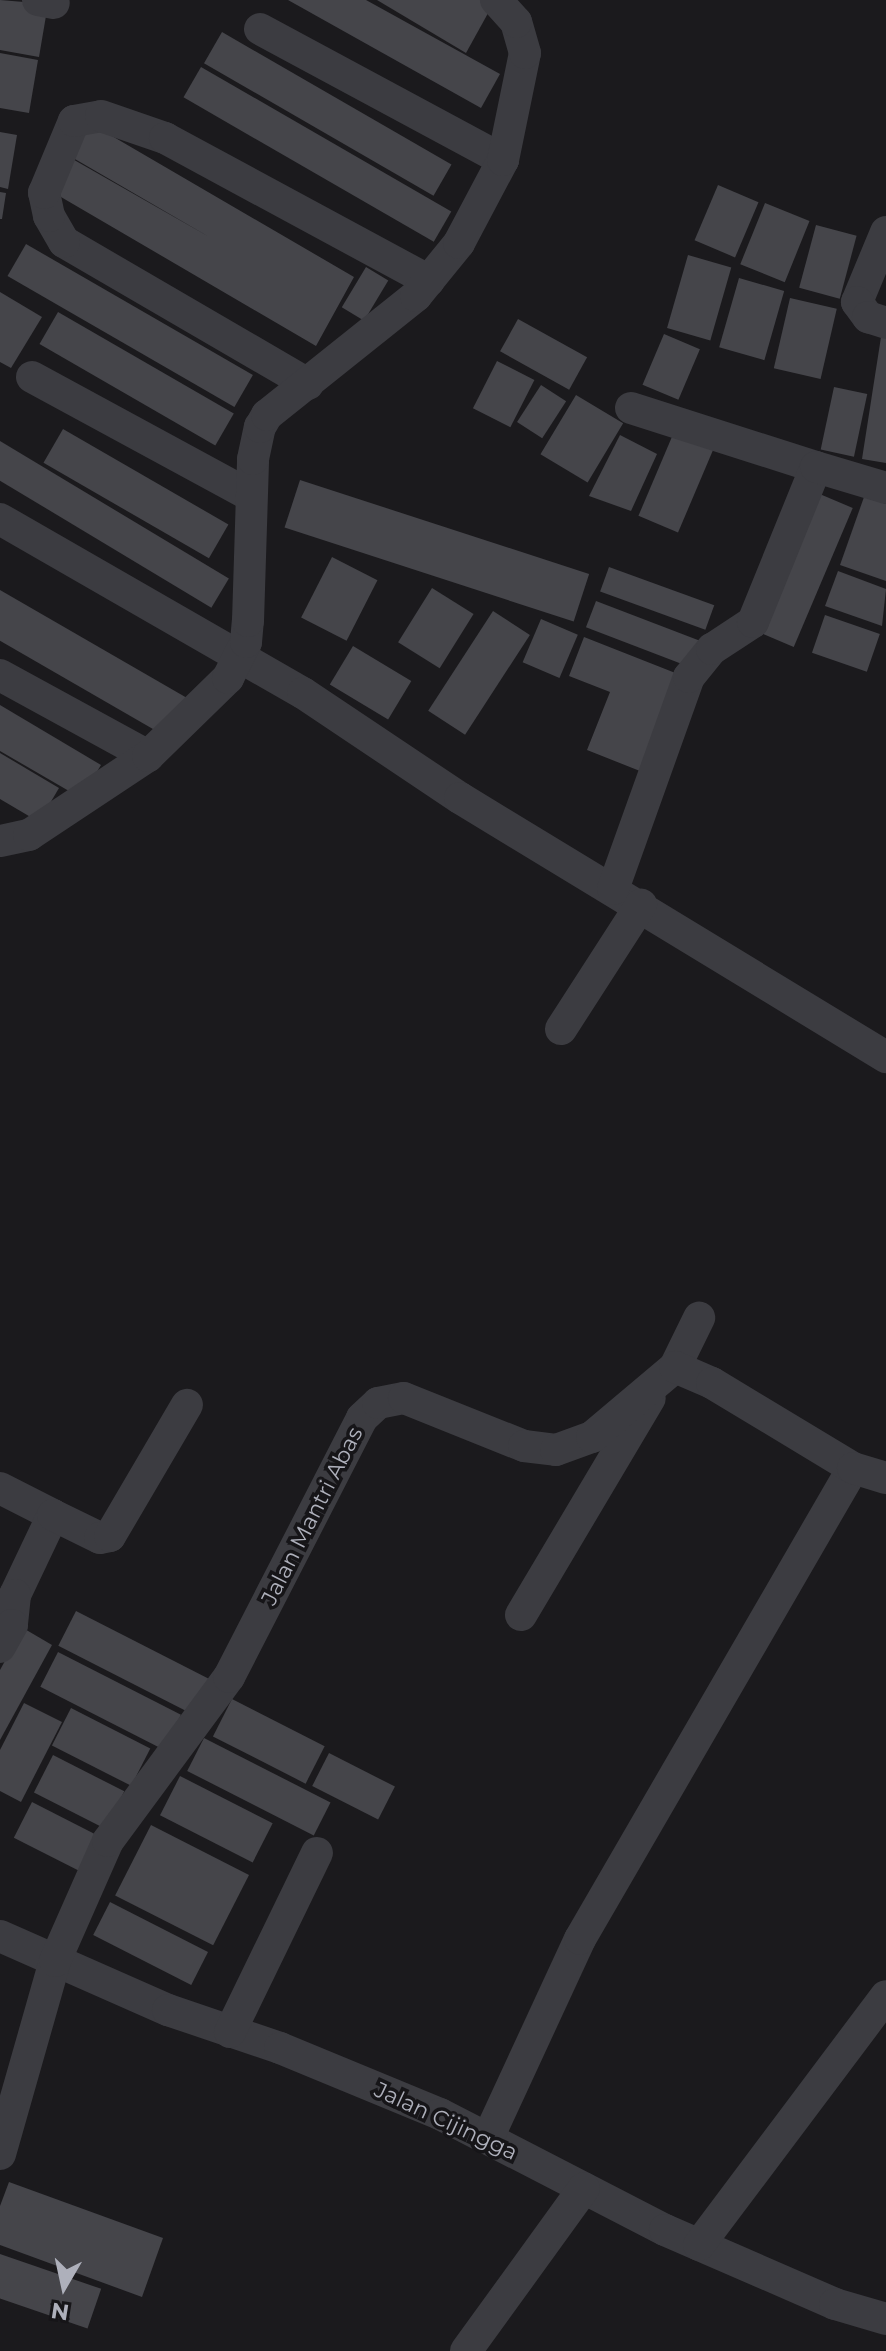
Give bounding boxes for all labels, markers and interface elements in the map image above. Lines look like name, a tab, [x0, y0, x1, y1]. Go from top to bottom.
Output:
street label: Jalan Mantri Abas	[256, 1423, 368, 1609]
street label: Jalan Cijingga	[370, 2076, 522, 2166]
north arrow	[24, 2247, 104, 2327]
text: N	[49, 2296, 71, 2326]

